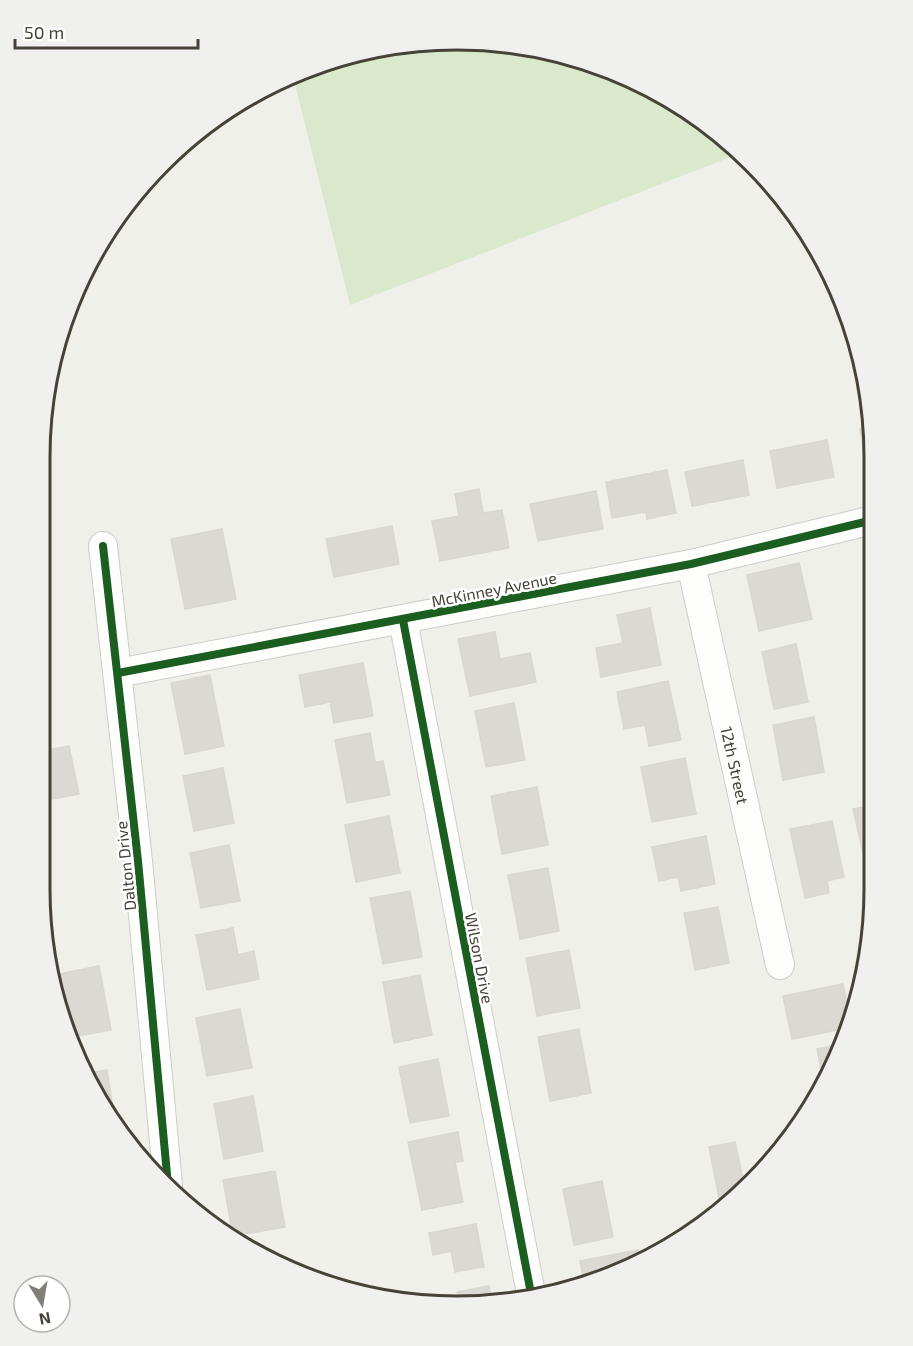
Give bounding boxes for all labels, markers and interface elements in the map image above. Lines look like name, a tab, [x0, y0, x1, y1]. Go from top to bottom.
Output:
scale bar	[15, 12, 198, 50]
text: 50 m	[24, 21, 64, 43]
street label: McKinney Avenue	[430, 568, 558, 610]
street label: 12th Street	[718, 725, 753, 806]
street label: Dalton Drive	[111, 820, 139, 912]
street label: Wilson Drive	[462, 911, 498, 1005]
north arrow	[12, 1274, 72, 1334]
text: N	[37, 1309, 52, 1330]

